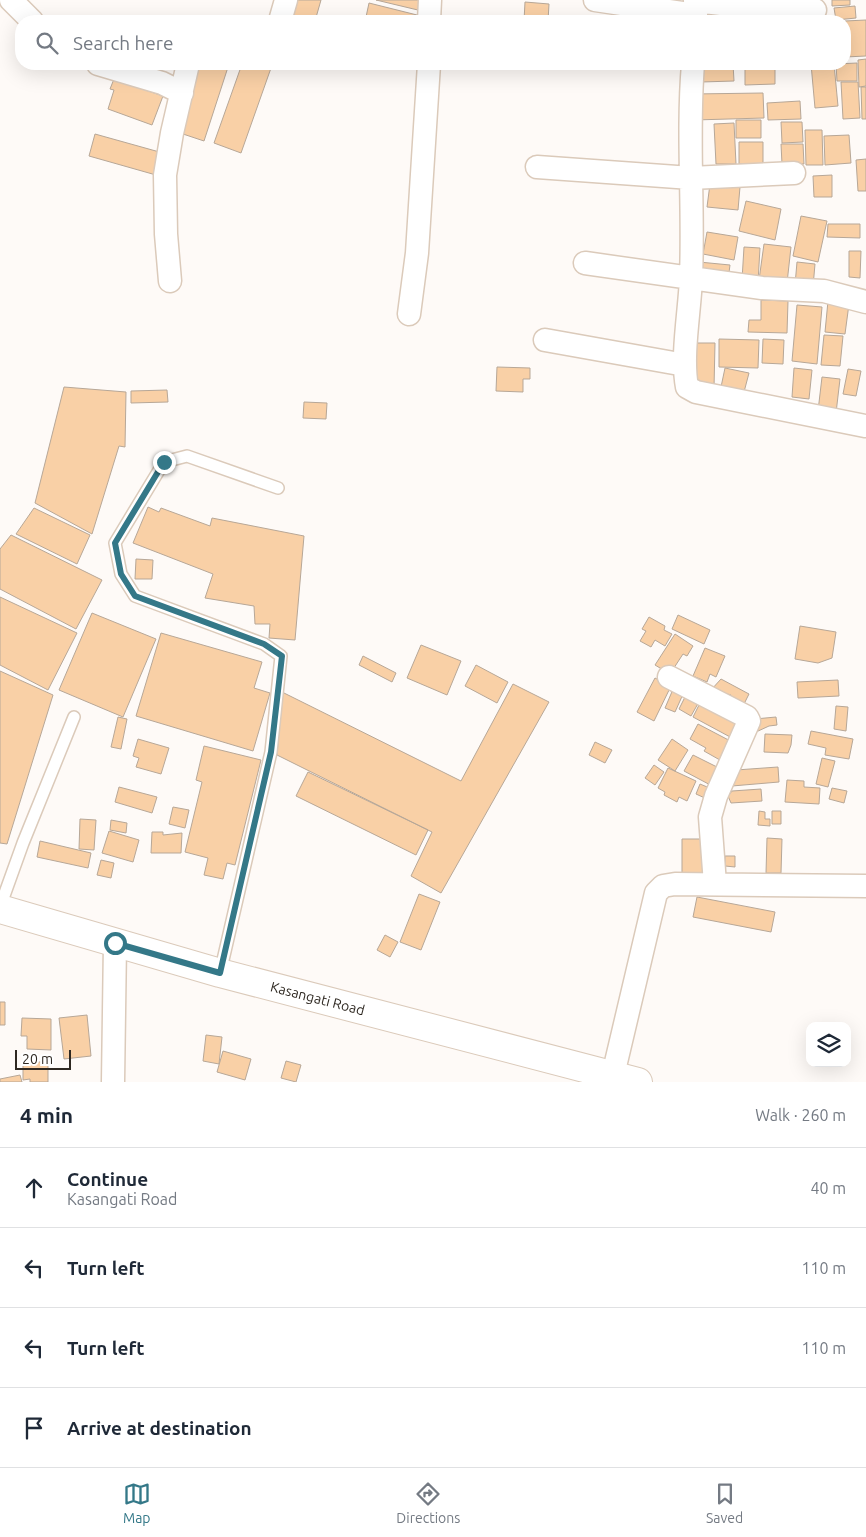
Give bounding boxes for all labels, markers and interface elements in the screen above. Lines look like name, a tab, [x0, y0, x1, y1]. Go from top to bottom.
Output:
search box	[15, 15, 851, 70]
icon: search	[33, 29, 61, 57]
text: Search here	[73, 32, 173, 54]
route end	[153, 451, 176, 474]
route start	[104, 932, 127, 955]
street label: Kasangati Road	[269, 979, 366, 1018]
map controls	[806, 1022, 851, 1067]
button: layers	[806, 1022, 851, 1067]
scale bar	[15, 1047, 71, 1070]
text: 20 m	[22, 1051, 53, 1067]
text: 4 min	[20, 1103, 73, 1127]
text: Walk · 260 m	[755, 1106, 846, 1124]
text: Continue	[67, 1168, 148, 1190]
icon: ahead	[20, 1174, 48, 1202]
text: 40 m	[810, 1179, 846, 1197]
text: Kasangati Road	[67, 1190, 177, 1208]
icon: left	[20, 1254, 48, 1282]
text: Turn left	[67, 1257, 145, 1279]
text: 110 m	[801, 1259, 846, 1277]
icon: left	[20, 1334, 48, 1362]
text: Turn left	[67, 1337, 145, 1359]
text: 110 m	[801, 1339, 846, 1357]
icon: arrive	[20, 1414, 48, 1442]
text: Arrive at destination	[67, 1417, 252, 1439]
tab: Map	[123, 1480, 151, 1526]
tab: Directions	[396, 1480, 460, 1526]
tab: Saved	[706, 1480, 743, 1526]

